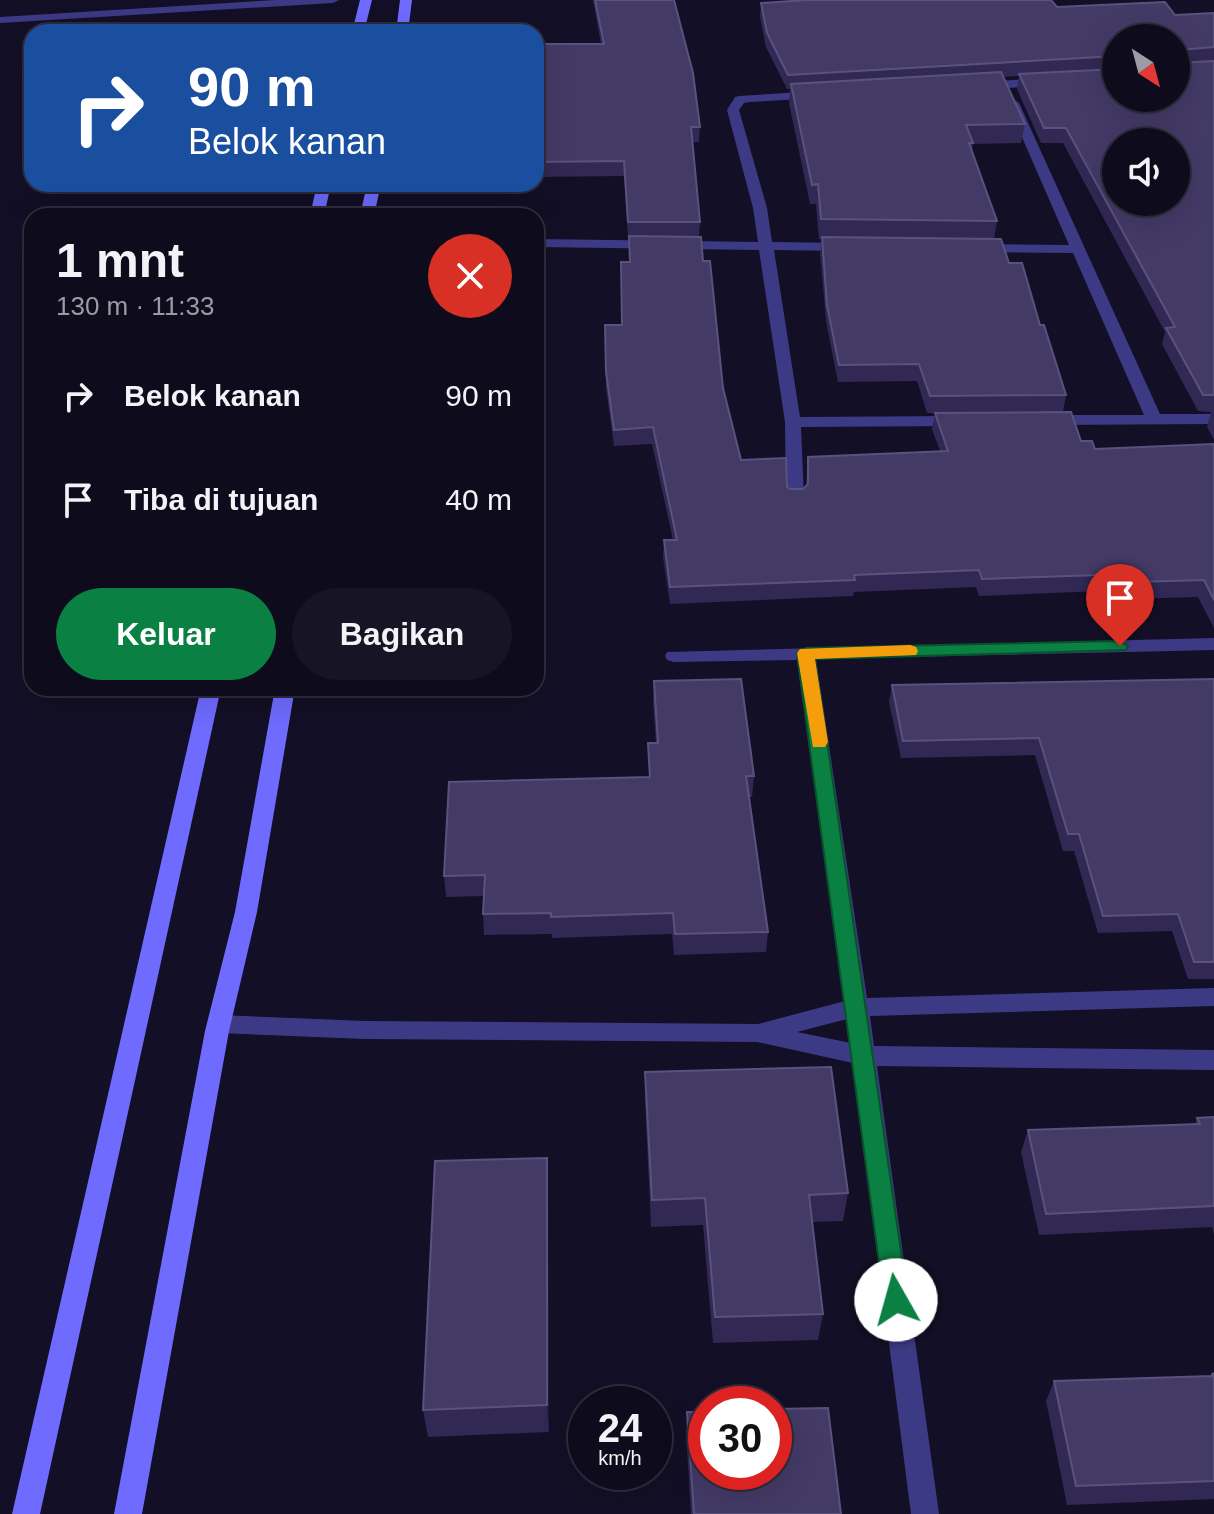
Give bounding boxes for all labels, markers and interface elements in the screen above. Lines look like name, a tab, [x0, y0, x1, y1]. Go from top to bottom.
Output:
north arrow	[1102, 24, 1190, 112]
map controls	[1102, 24, 1190, 216]
text: 90 m	[188, 55, 316, 118]
icon: right	[56, 56, 160, 160]
text: Belok kanan	[188, 121, 386, 162]
button: sound	[1102, 128, 1190, 216]
text: 1 mnt	[56, 234, 184, 287]
button: close	[428, 234, 512, 318]
text: 130 m · 11:33	[56, 291, 215, 321]
icon: right	[56, 374, 100, 418]
text: Belok kanan	[124, 379, 301, 412]
text: 90 m	[445, 379, 512, 412]
icon: arrive	[56, 478, 100, 522]
text: Tiba di tujuan	[124, 483, 318, 516]
text: 40 m	[445, 483, 512, 516]
pin	[1086, 564, 1154, 646]
icon: arrive	[1098, 576, 1142, 620]
button: Keluar	[56, 588, 276, 680]
button: Bagikan	[292, 588, 512, 680]
position arrow	[854, 1258, 938, 1342]
speed limit sign: 30	[688, 1386, 792, 1490]
text: 24	[598, 1406, 642, 1450]
text: km/h	[598, 1447, 642, 1469]

